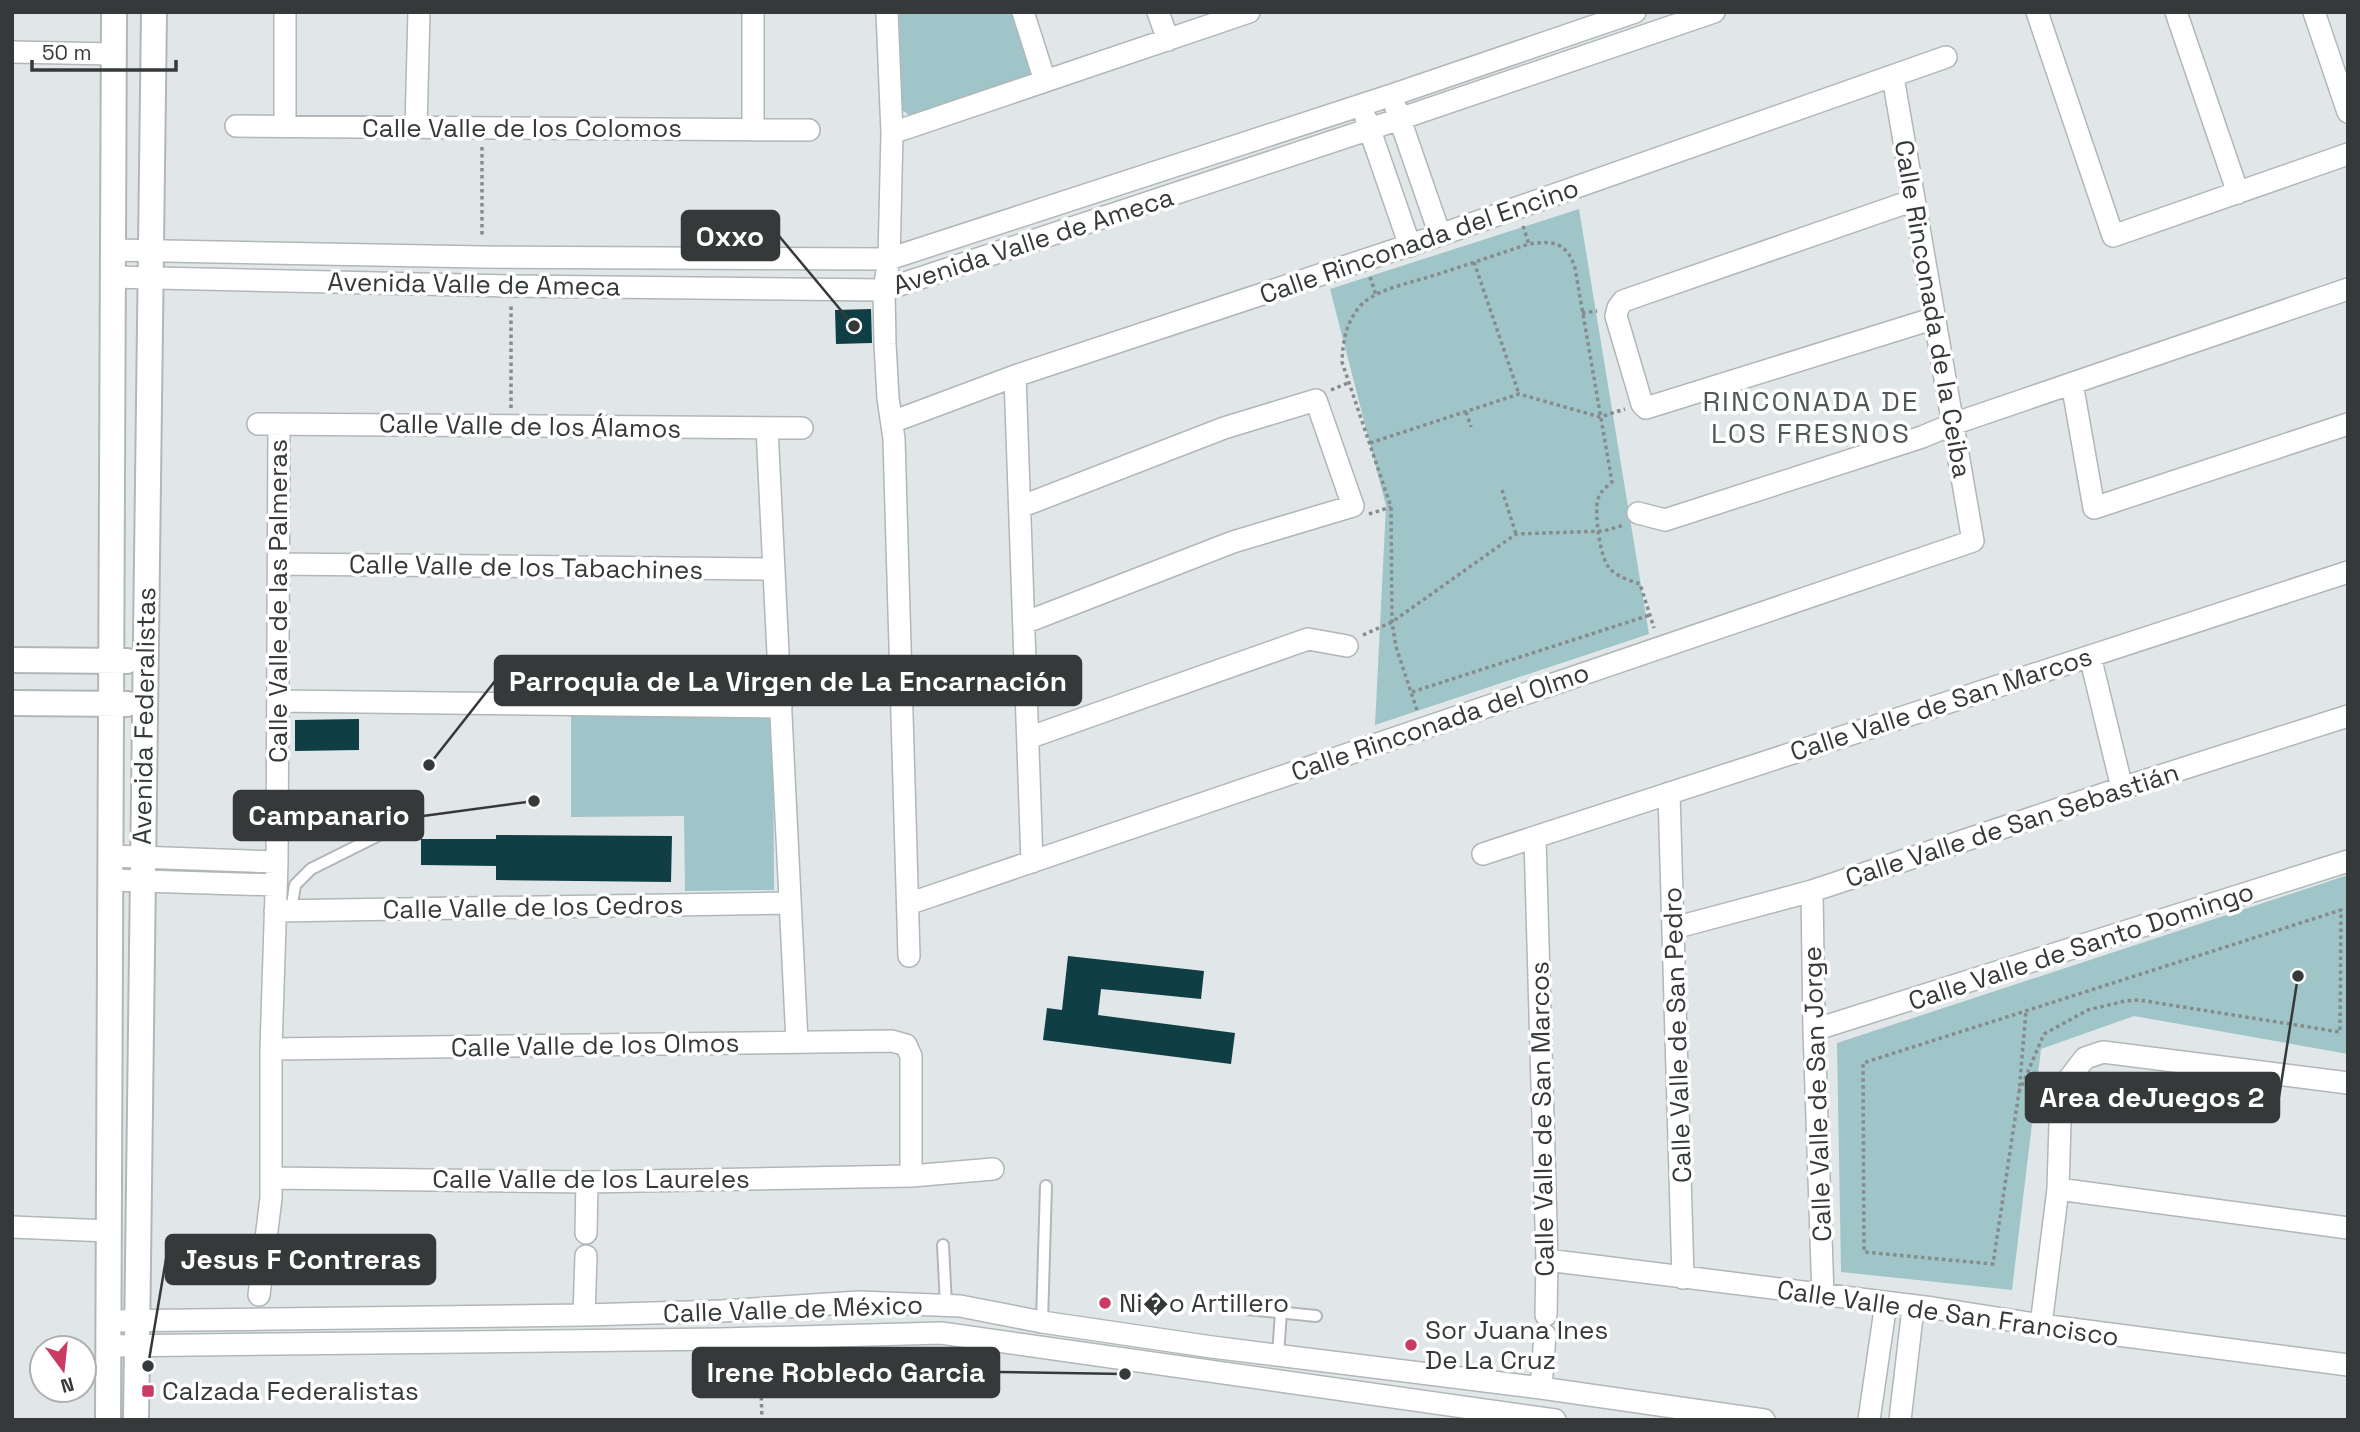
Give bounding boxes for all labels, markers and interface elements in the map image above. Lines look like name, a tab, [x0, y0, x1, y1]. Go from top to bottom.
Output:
scale bar	[32, 28, 175, 72]
text: 50 m	[42, 39, 92, 66]
street label: Calle Valle de los Colomos	[362, 111, 682, 145]
street label: Calle Rinconada de la Ceiba	[1887, 137, 1980, 481]
street label: Calle Rinconada del Encino	[1255, 170, 1583, 312]
street label: Avenida Valle de Ameca	[888, 180, 1178, 302]
callout: Oxxo	[682, 211, 779, 260]
text: Oxxo	[696, 218, 764, 254]
street label: Avenida Valle de Ameca	[327, 264, 621, 304]
district label: RINCONADA DE LOS FRESNOS	[1702, 383, 1920, 451]
street label: Calle Valle de los Álamos	[379, 406, 681, 446]
street label: Calle Valle de las Palmeras	[261, 439, 295, 763]
street label: Calle Valle de los Tabachines	[349, 547, 703, 587]
street label: Avenida Federalistas	[125, 587, 163, 845]
street label: Calle Valle de San Marcos	[1786, 639, 2096, 769]
street label: Calle Rinconada del Olmo	[1286, 655, 1594, 789]
callout: Parroquia de La Virgen de La Encarnación	[495, 656, 1081, 705]
text: Parroquia de La Virgen de La Encarnación	[509, 663, 1067, 699]
street label: Calle Valle de San Sebastián	[1841, 755, 2183, 895]
callout: Campanario	[234, 791, 423, 840]
text: Campanario	[248, 797, 410, 833]
street label: Calle Valle de Santo Domingo	[1904, 874, 2258, 1018]
street label: Calle Valle de San Pedro	[1655, 886, 1699, 1184]
street label: Calle Valle de los Cedros	[382, 887, 684, 927]
street label: Calle Valle de San Jorge	[1795, 946, 1839, 1242]
street label: Calle Valle de San Marcos	[1522, 961, 1562, 1277]
street label: Calle Valle de los Olmos	[450, 1025, 740, 1065]
callout: Area deJuegos 2	[2026, 1073, 2279, 1122]
text: Area deJuegos 2	[2040, 1079, 2264, 1115]
street label: Calle Valle de los Laureles	[432, 1162, 750, 1196]
callout: Jesus F Contreras	[166, 1235, 435, 1284]
text: Jesus F Contreras	[181, 1241, 421, 1277]
street label: Calle Valle de San Francisco	[1775, 1272, 2121, 1354]
place label: Ni�o Artillero	[1119, 1286, 1289, 1320]
street label: Calle Valle de México	[662, 1287, 924, 1331]
marker: Ni�o Artillero	[1097, 1295, 1113, 1311]
place label: Sor Juana Ines De La Cruz	[1425, 1313, 1608, 1377]
north arrow	[28, 1334, 98, 1404]
marker: Sor Juana Ines De La Cruz	[1403, 1337, 1419, 1353]
callout: Irene Robledo Garcia	[693, 1348, 999, 1397]
text: Irene Robledo Garcia	[707, 1354, 985, 1390]
text: N	[58, 1371, 77, 1399]
place label: Calzada Federalistas	[162, 1374, 419, 1408]
marker: Calzada Federalistas	[140, 1383, 156, 1399]

